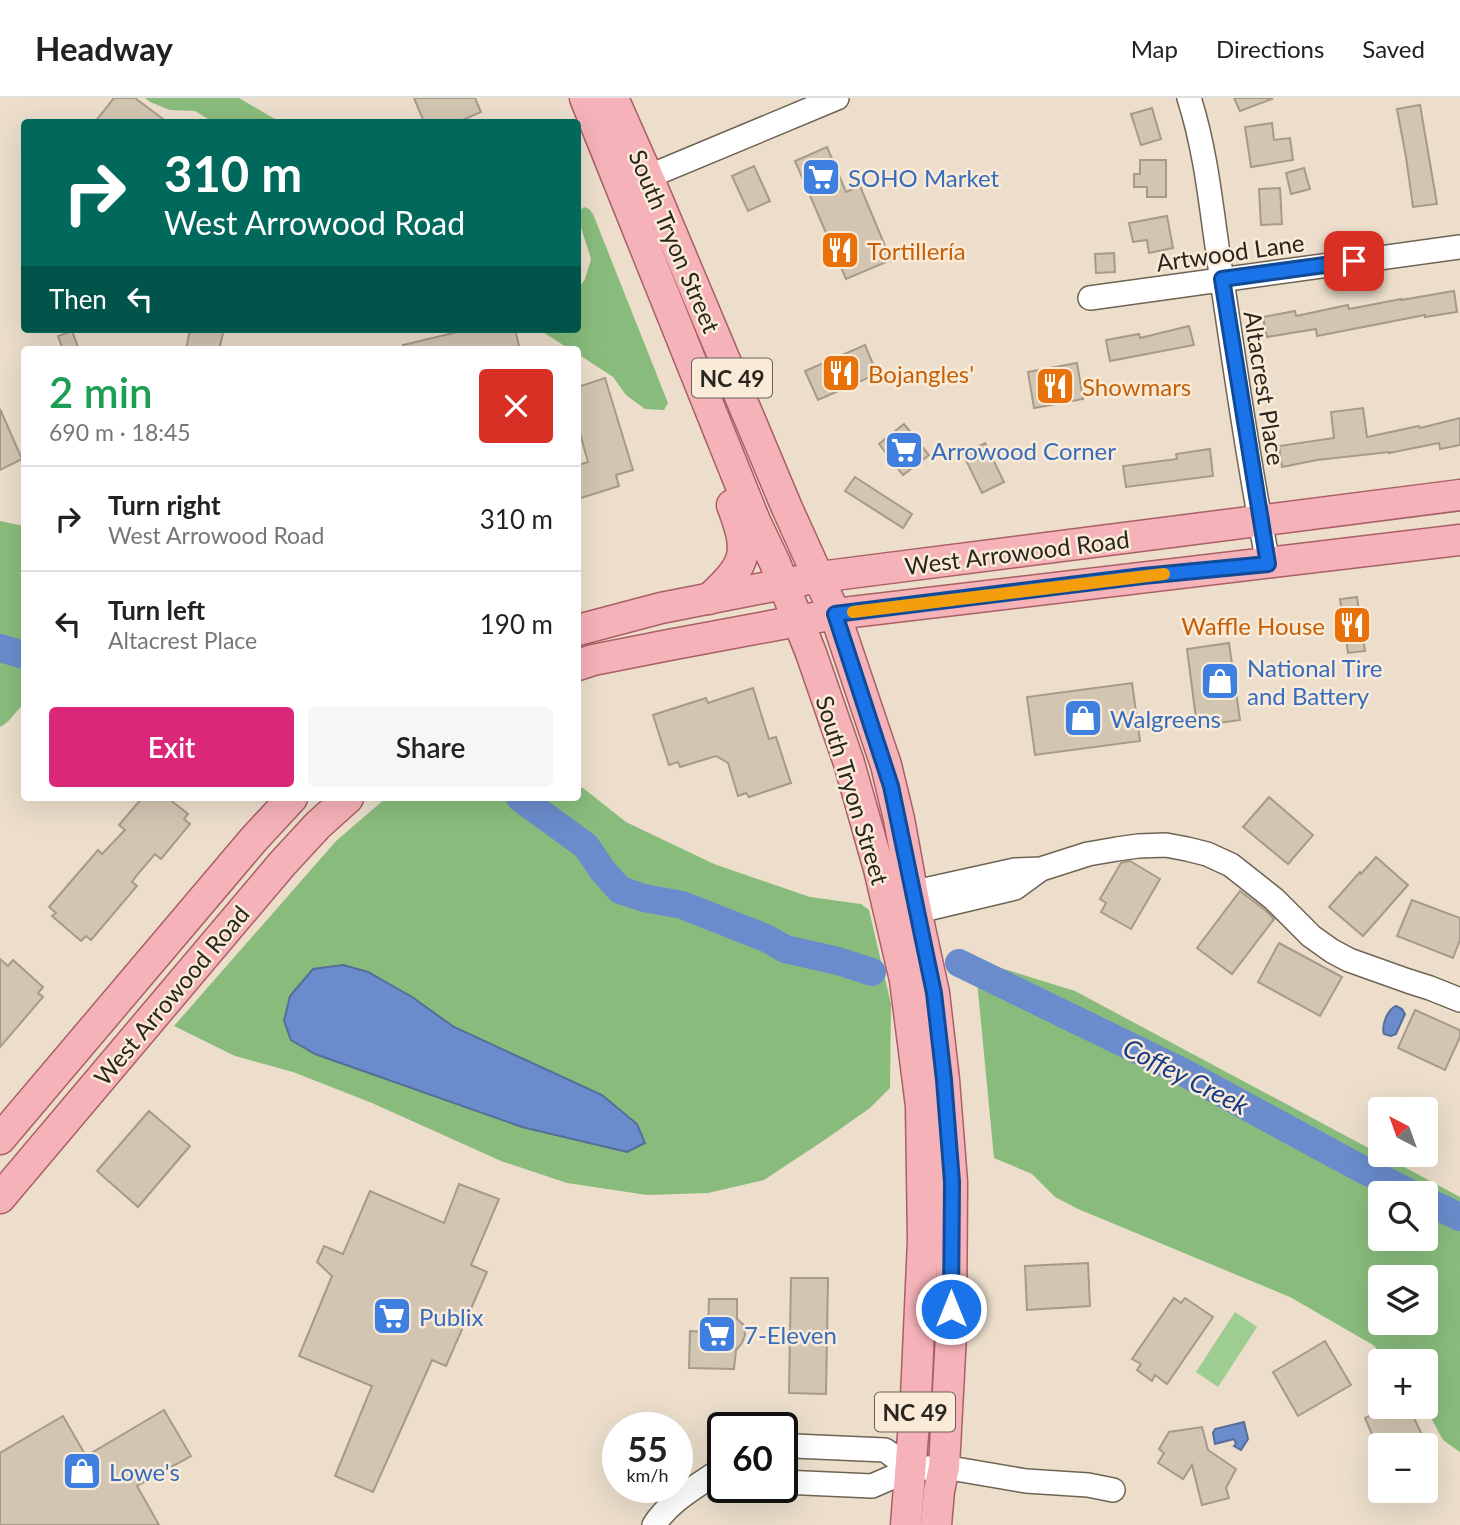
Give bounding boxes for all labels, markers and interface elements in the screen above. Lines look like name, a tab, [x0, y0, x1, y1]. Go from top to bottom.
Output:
text: Headway	[35, 28, 173, 68]
text: Map	[1131, 34, 1178, 63]
text: Directions	[1216, 34, 1324, 63]
text: Saved	[1362, 34, 1425, 63]
text: 310 m	[164, 144, 302, 202]
street label: South Tryon Street	[623, 145, 727, 337]
icon: right	[49, 147, 140, 238]
supermarket icon: SOHO Market	[800, 156, 842, 198]
place label: SOHO Market	[848, 163, 1000, 192]
text: West Arrowood Road	[164, 203, 465, 242]
street label: Artwood Lane	[1154, 227, 1306, 277]
restaurant icon: Tortillería	[819, 229, 861, 271]
pin	[1324, 231, 1384, 291]
place label: Tortillería	[867, 236, 966, 265]
icon: arrive	[1335, 242, 1373, 280]
icon: left	[121, 280, 159, 318]
text: Then	[49, 283, 107, 315]
street label: Altacrest Place	[1238, 309, 1292, 467]
restaurant icon: Bojangles'	[820, 352, 862, 394]
road number: NC 49	[692, 358, 772, 398]
place label: Bojangles'	[868, 359, 974, 388]
restaurant icon: Showmars	[1034, 365, 1076, 407]
text: 2 min	[49, 367, 153, 417]
button: close	[479, 369, 553, 443]
place label: Showmars	[1082, 372, 1191, 401]
text: 690 m · 18:45	[49, 418, 191, 446]
supermarket icon: Arrowood Corner	[883, 429, 925, 471]
place label: Arrowood Corner	[931, 436, 1116, 465]
text: Turn right	[108, 489, 221, 521]
icon: right	[49, 500, 87, 538]
text: 310 m	[480, 503, 553, 535]
text: West Arrowood Road	[108, 521, 324, 549]
street label: West Arrowood Road	[903, 524, 1131, 580]
text: Turn left	[108, 594, 205, 626]
restaurant icon: Waffle House	[1331, 604, 1373, 646]
icon: left	[49, 605, 87, 643]
text: 190 m	[480, 608, 553, 640]
place label: Waffle House	[1181, 611, 1325, 640]
text: Altacrest Place	[108, 626, 257, 654]
place label: National Tire and Battery	[1247, 653, 1382, 710]
shop icon: National Tire and Battery	[1199, 660, 1241, 702]
street label: South Tryon Street	[810, 692, 896, 888]
shop icon: Walgreens	[1062, 697, 1104, 739]
place label: Walgreens	[1110, 704, 1221, 733]
button: Exit	[49, 707, 294, 787]
button: Share	[308, 707, 553, 787]
street label: West Arrowood Road	[87, 899, 255, 1091]
water label: Coffey Creek	[1118, 1031, 1255, 1122]
north arrow	[1368, 1097, 1438, 1167]
map controls	[1368, 1097, 1438, 1503]
button: search	[1368, 1181, 1438, 1251]
button: layers	[1368, 1265, 1438, 1335]
position arrow	[914, 1272, 988, 1346]
supermarket icon: Publix	[371, 1295, 413, 1337]
place label: Publix	[419, 1302, 484, 1331]
supermarket icon: 7-Eleven	[696, 1313, 738, 1355]
place label: 7-Eleven	[744, 1320, 837, 1349]
button: +	[1368, 1349, 1438, 1419]
road number: NC 49	[875, 1392, 955, 1432]
speed limit sign: 60	[707, 1412, 798, 1503]
text: 55	[627, 1427, 668, 1469]
button: −	[1368, 1433, 1438, 1503]
shop icon: Lowe's	[61, 1450, 103, 1492]
place label: Lowe's	[109, 1457, 180, 1486]
text: km/h	[626, 1464, 669, 1486]

